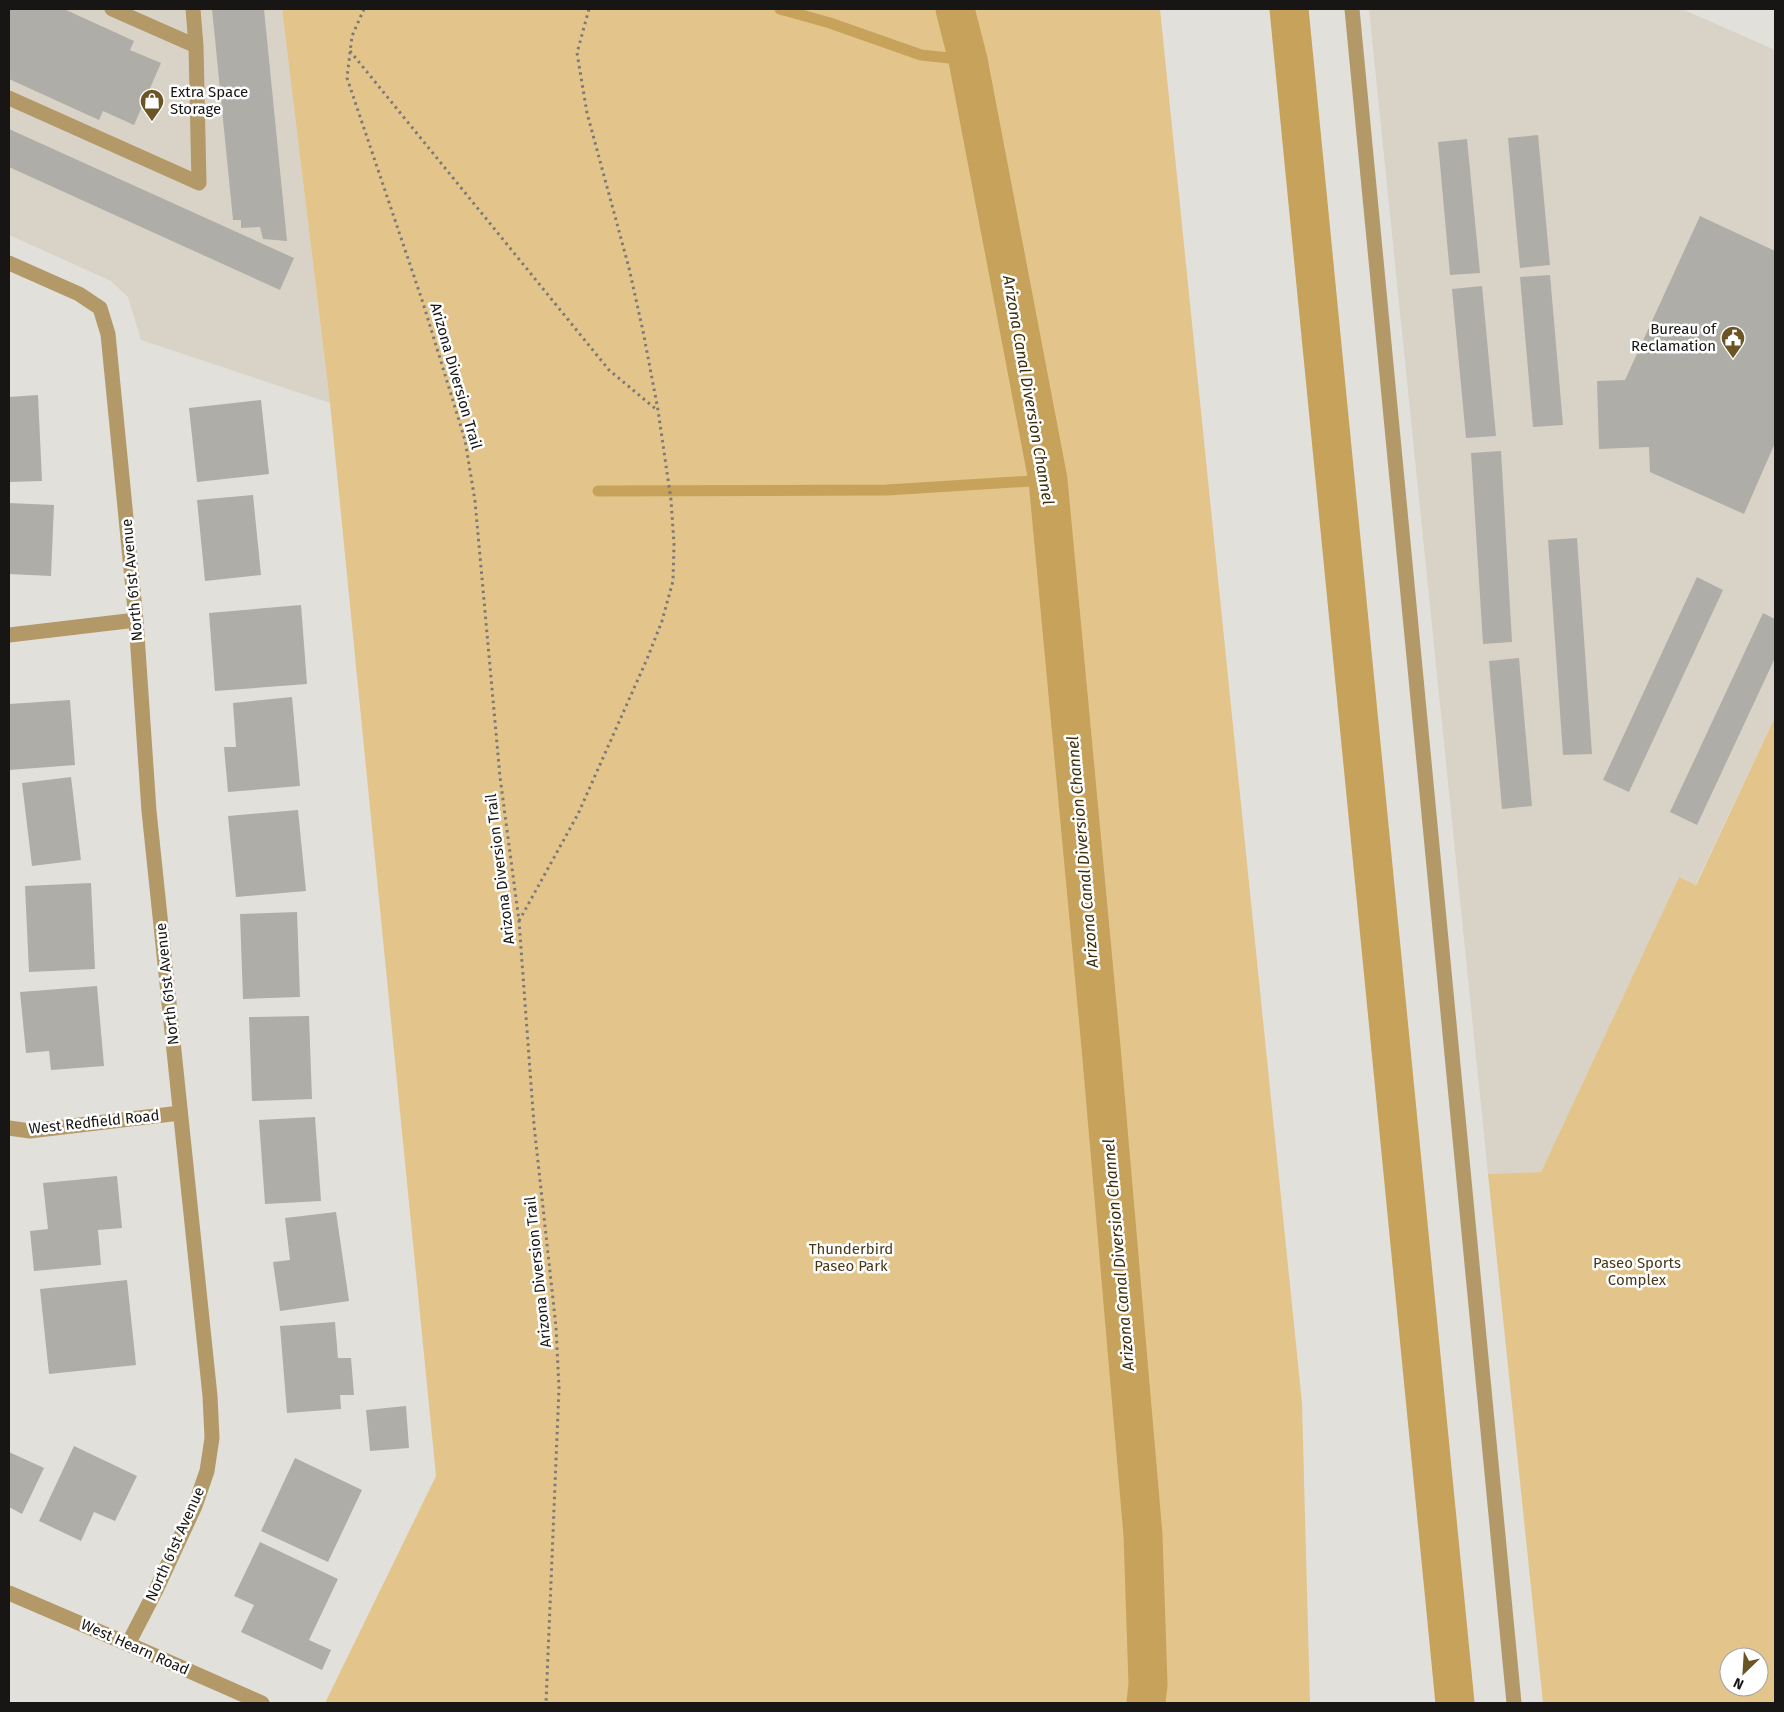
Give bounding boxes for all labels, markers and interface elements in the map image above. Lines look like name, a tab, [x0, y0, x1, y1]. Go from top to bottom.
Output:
place label: Extra Space Storage	[170, 83, 248, 118]
shop icon: Extra Space Storage	[139, 88, 165, 122]
water label: Arizona Canal Diversion Channel	[999, 273, 1058, 506]
street label: Arizona Diversion Trail	[426, 301, 486, 452]
place label: Bureau of Reclamation	[1631, 320, 1717, 355]
public building icon: Bureau of Reclamation	[1720, 325, 1746, 359]
street label: North 61st Avenue	[118, 518, 146, 642]
water label: Arizona Canal Diversion Channel	[1063, 735, 1102, 970]
street label: Arizona Diversion Trail	[482, 792, 518, 945]
street label: North 61st Avenue	[152, 922, 182, 1046]
street label: West Redfield Road	[28, 1106, 160, 1138]
water label: Arizona Canal Diversion Channel	[1099, 1138, 1138, 1373]
street label: Arizona Diversion Trail	[521, 1195, 555, 1348]
park label: Thunderbird Paseo Park	[809, 1240, 893, 1275]
park label: Paseo Sports Complex	[1593, 1254, 1681, 1289]
street label: North 61st Avenue	[142, 1484, 208, 1604]
street label: West Hearn Road	[78, 1615, 192, 1679]
north arrow	[1719, 1647, 1769, 1697]
text: N	[1731, 1674, 1747, 1693]

